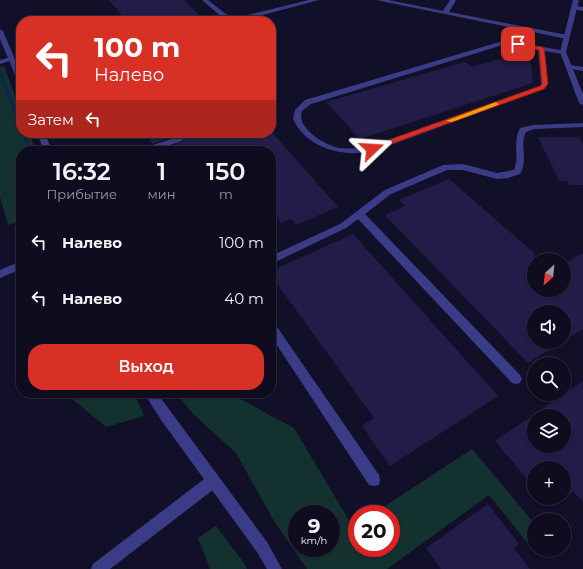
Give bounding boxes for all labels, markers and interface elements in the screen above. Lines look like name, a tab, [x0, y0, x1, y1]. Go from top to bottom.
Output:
pin	[501, 27, 535, 61]
text: 100 m	[94, 30, 180, 64]
icon: left	[28, 32, 80, 84]
icon: arrive	[507, 33, 529, 55]
text: Налево	[94, 64, 164, 86]
icon: left	[82, 108, 104, 130]
text: Затем	[28, 110, 74, 129]
position arrow	[351, 128, 393, 170]
text: 16:32	[53, 157, 111, 186]
text: 1	[157, 157, 166, 186]
text: 150	[206, 157, 245, 186]
text: Прибытие	[47, 186, 117, 202]
text: мин	[148, 186, 176, 202]
text: m	[219, 186, 233, 202]
icon: left	[28, 231, 50, 253]
text: Налево	[62, 233, 122, 252]
text: 100 m	[219, 233, 264, 252]
north arrow	[527, 253, 571, 297]
map controls	[527, 253, 571, 557]
icon: left	[28, 287, 50, 309]
text: Налево	[62, 289, 122, 308]
text: 40 m	[224, 289, 264, 308]
button: sound	[527, 305, 571, 349]
button: Выход	[28, 344, 264, 390]
button: search	[527, 357, 571, 401]
button: layers	[527, 409, 571, 453]
button: +	[527, 461, 571, 505]
speed limit sign: 20	[348, 505, 400, 557]
button: −	[527, 513, 571, 557]
text: 9	[308, 514, 320, 538]
text: km/h	[301, 534, 327, 547]

